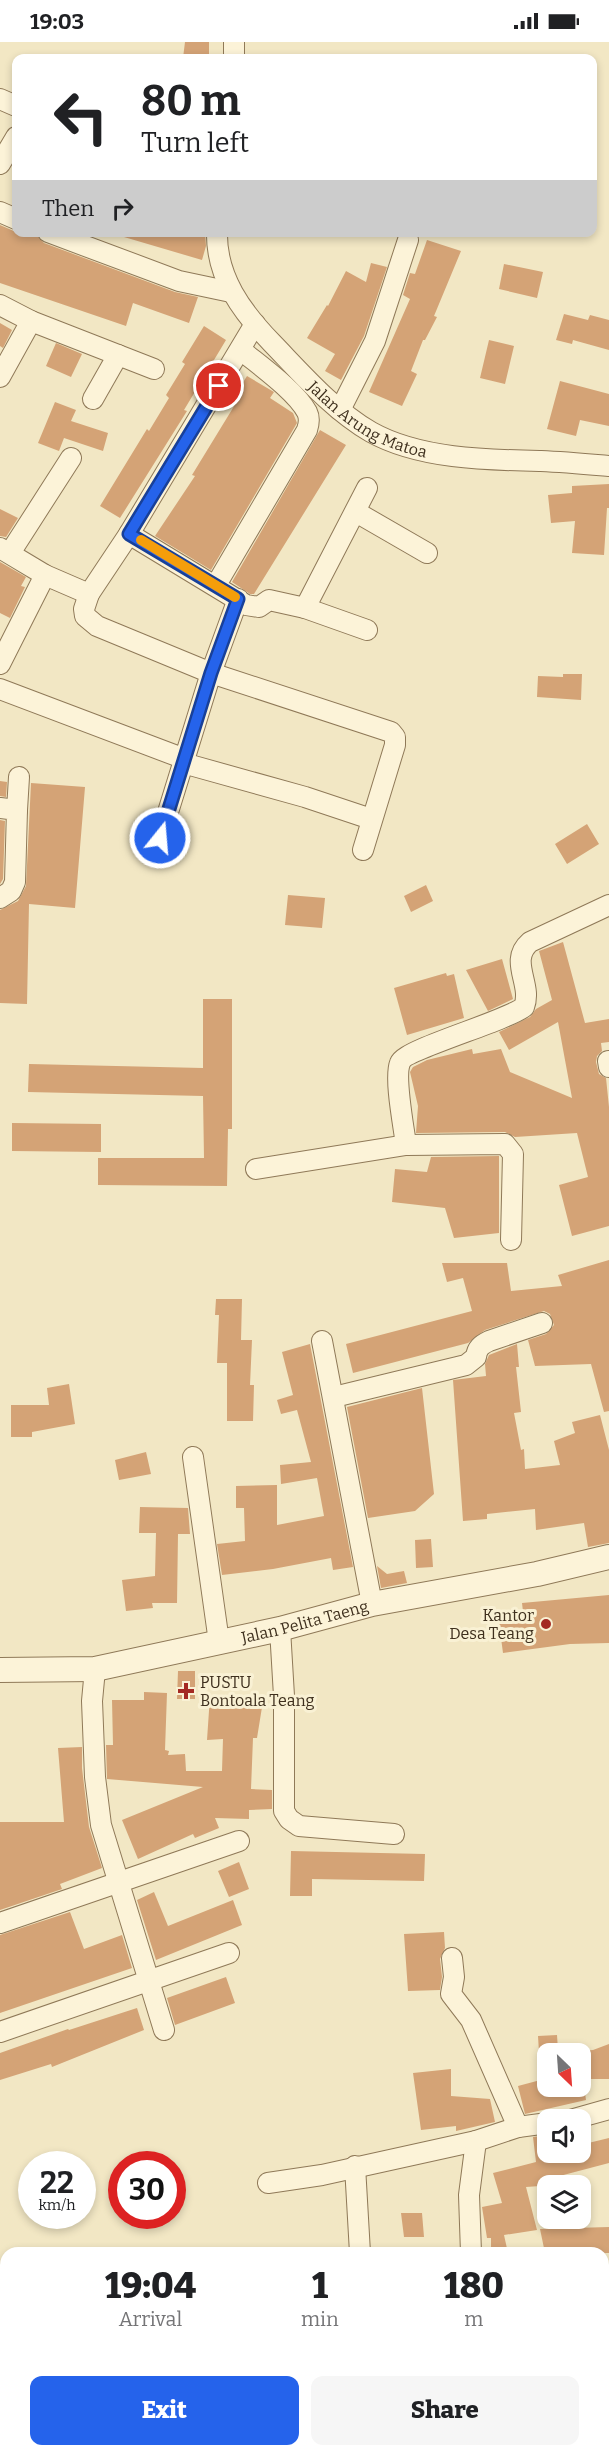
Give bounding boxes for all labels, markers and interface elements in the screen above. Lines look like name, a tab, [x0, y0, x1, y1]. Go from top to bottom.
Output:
text: 19:03	[30, 8, 84, 35]
text: 80 m	[141, 76, 241, 126]
icon: left	[42, 78, 120, 156]
text: Turn left	[141, 127, 249, 159]
icon: right	[106, 192, 139, 225]
text: Then	[42, 195, 94, 222]
pin	[193, 360, 244, 411]
icon: arrive	[202, 369, 235, 402]
street label: Jalan Arung Matoa	[304, 376, 429, 461]
position arrow	[128, 806, 192, 870]
street label: Jalan Pelita Taeng	[238, 1596, 370, 1647]
place label: Kantor Desa Teang	[449, 1606, 534, 1643]
marker: Kantor Desa Teang	[539, 1617, 553, 1631]
place label: PUSTU Bontoala Teang	[200, 1673, 315, 1710]
marker: PUSTU Bontoala Teang	[177, 1682, 195, 1700]
north arrow	[537, 2043, 591, 2097]
map controls	[537, 2043, 591, 2229]
button: sound	[537, 2109, 591, 2163]
speed limit sign: 30	[108, 2151, 186, 2229]
text: 22	[40, 2165, 74, 2201]
button: layers	[537, 2175, 591, 2229]
text: km/h	[38, 2196, 76, 2214]
text: 19:04	[105, 2264, 196, 2308]
text: 1	[312, 2264, 328, 2308]
text: 180	[444, 2264, 504, 2308]
text: Arrival	[119, 2307, 182, 2331]
text: min	[301, 2307, 339, 2331]
text: m	[464, 2307, 483, 2331]
button: Exit	[30, 2376, 299, 2445]
button: Share	[311, 2376, 579, 2445]

